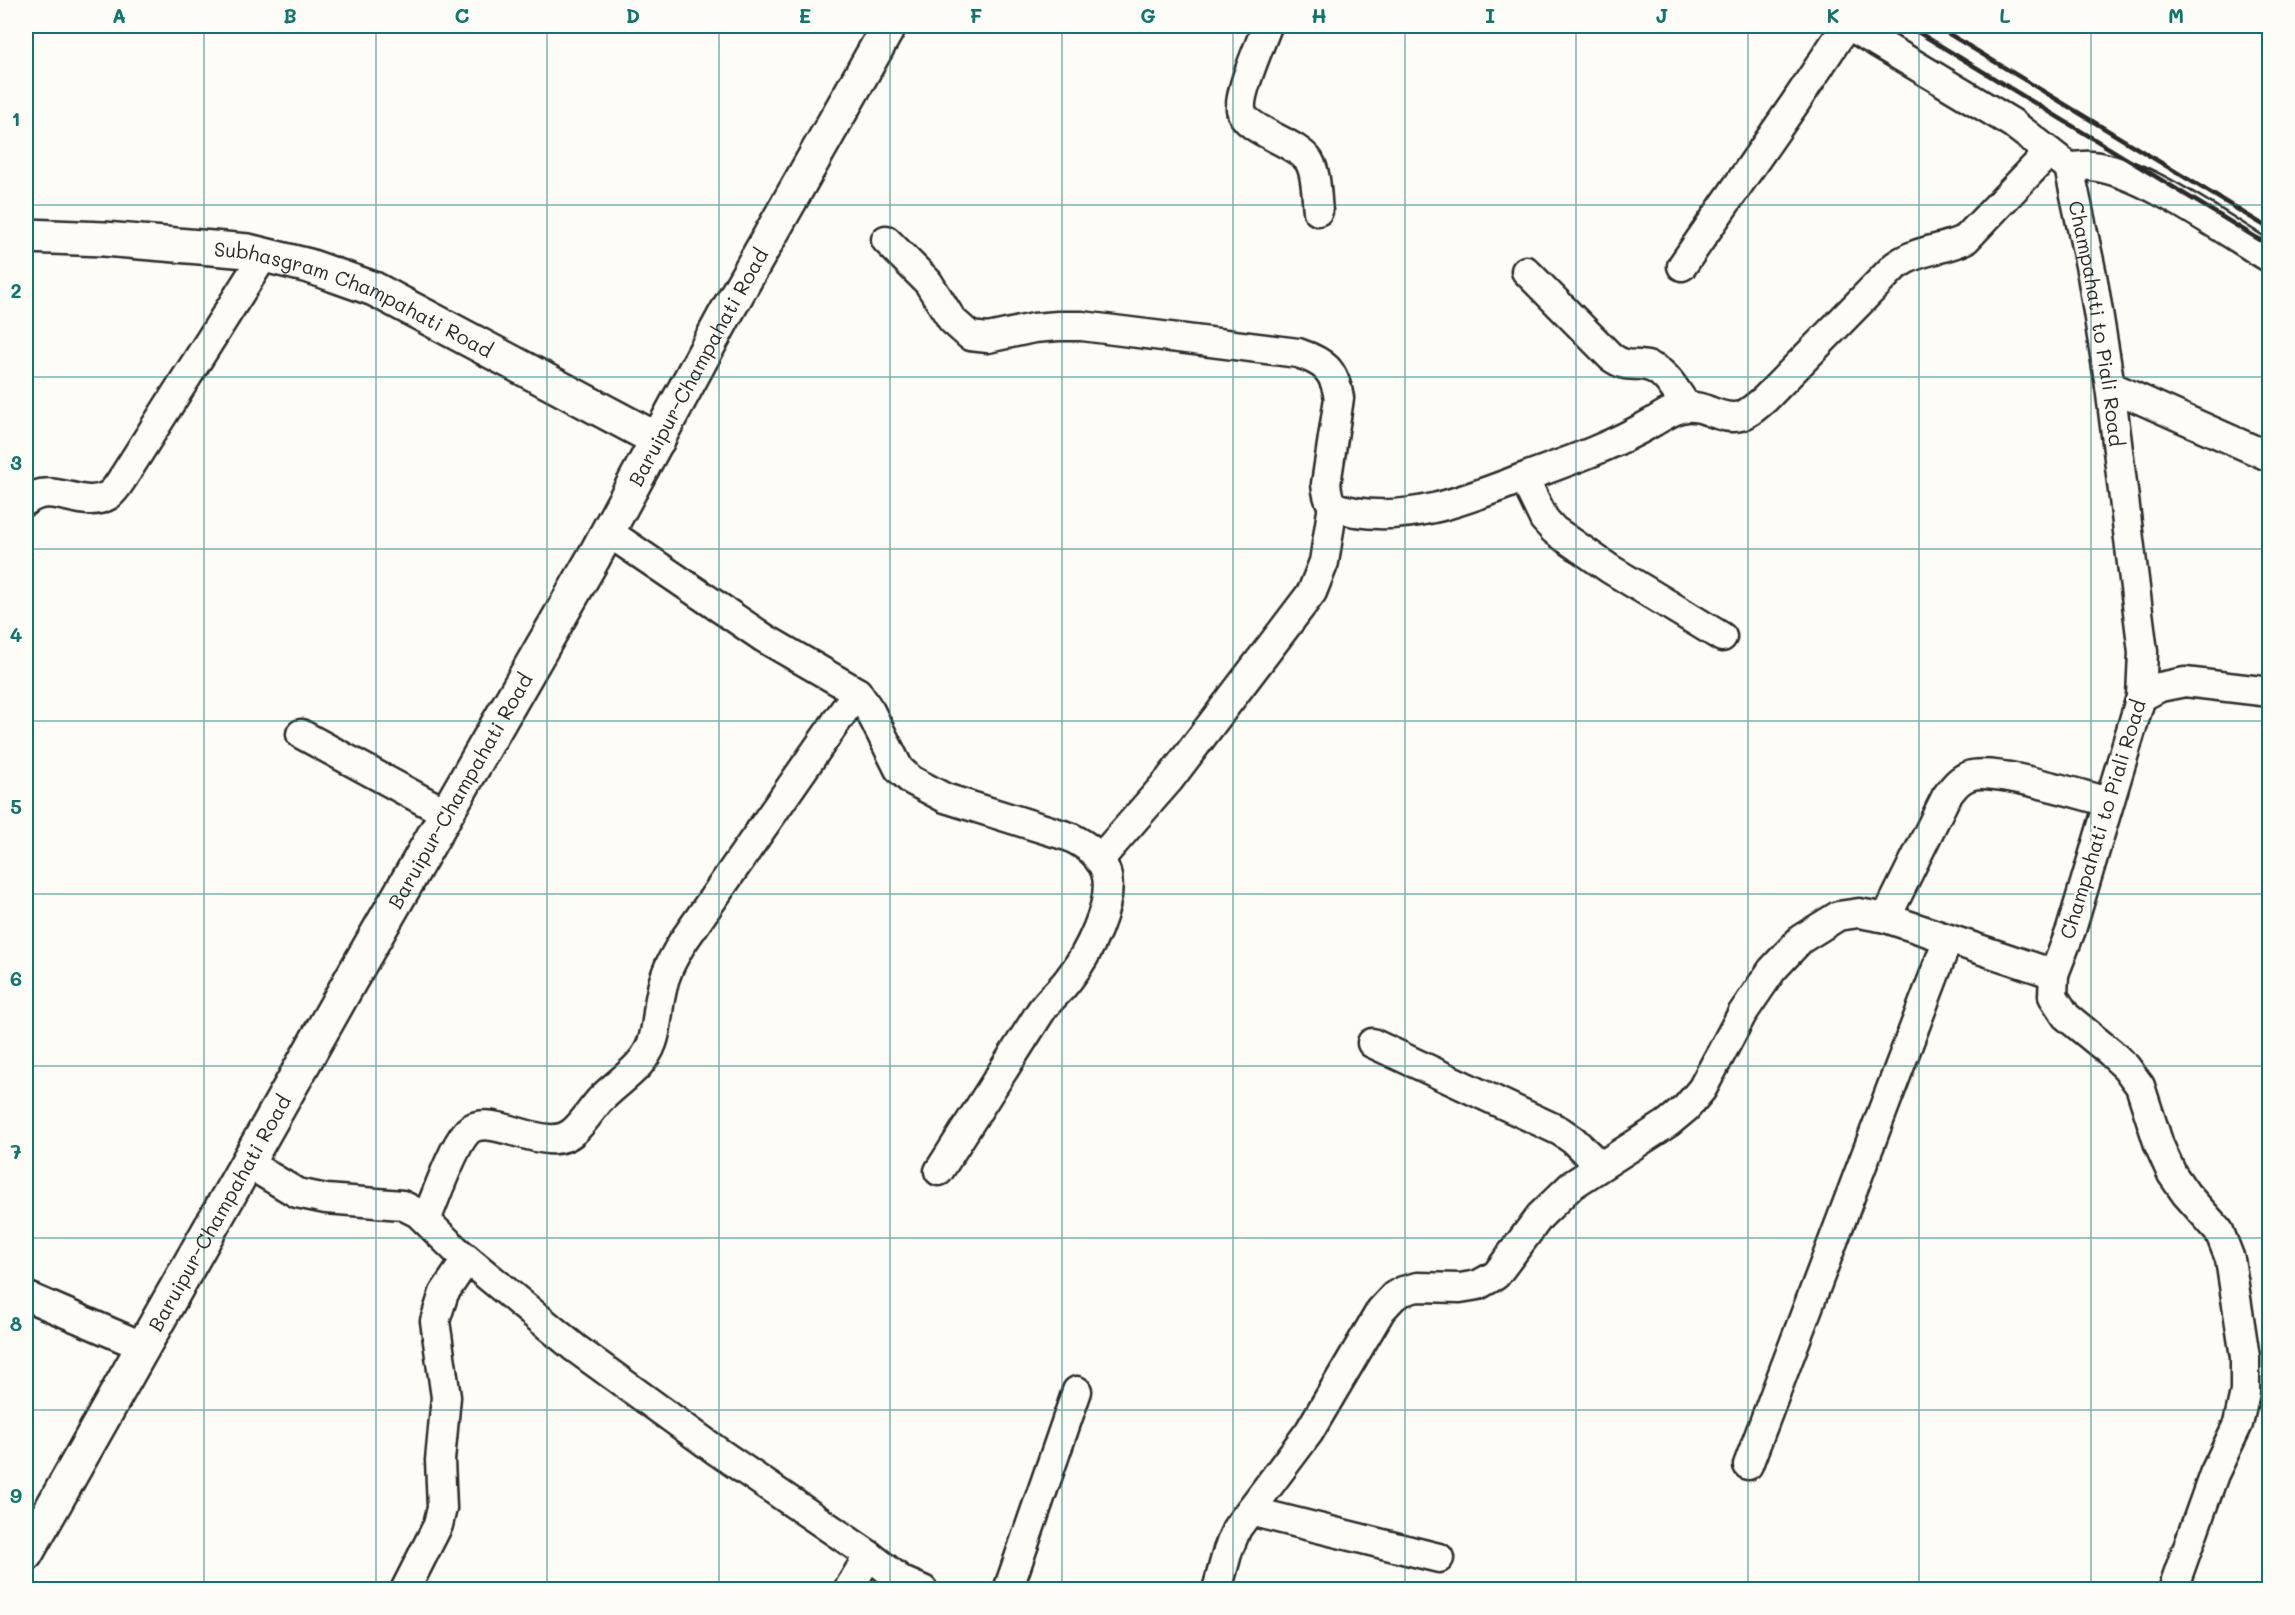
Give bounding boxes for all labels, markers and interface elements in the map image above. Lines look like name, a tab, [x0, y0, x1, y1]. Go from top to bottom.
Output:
text: A	[112, 2, 126, 28]
text: B	[283, 2, 297, 28]
text: C	[455, 2, 470, 28]
text: D	[626, 2, 640, 28]
text: E	[799, 2, 811, 28]
text: F	[970, 2, 983, 28]
text: G	[1140, 2, 1156, 28]
text: H	[1311, 2, 1327, 28]
text: I	[1485, 2, 1495, 28]
text: J	[1655, 2, 1669, 28]
text: K	[1826, 2, 1840, 28]
text: L	[1999, 2, 2011, 28]
text: M	[2168, 2, 2184, 28]
text: 1	[12, 105, 20, 131]
street label: Champahati to Piali Road	[2063, 198, 2130, 448]
street label: Subhasgram Champahati Road	[213, 235, 498, 363]
street label: Baruipur-Champahati Road	[622, 243, 773, 490]
text: 2	[10, 277, 22, 303]
text: 3	[10, 449, 22, 475]
text: 4	[10, 621, 23, 647]
street label: Baruipur-Champahati Road	[382, 668, 538, 913]
street label: Champahati to Piali Road	[2053, 696, 2151, 942]
text: 5	[10, 793, 22, 819]
text: 6	[10, 965, 22, 991]
street label: Baruipur-Champahati Road	[142, 1090, 296, 1336]
text: 7	[10, 1138, 22, 1164]
text: 8	[10, 1310, 22, 1336]
text: 9	[10, 1482, 22, 1508]

